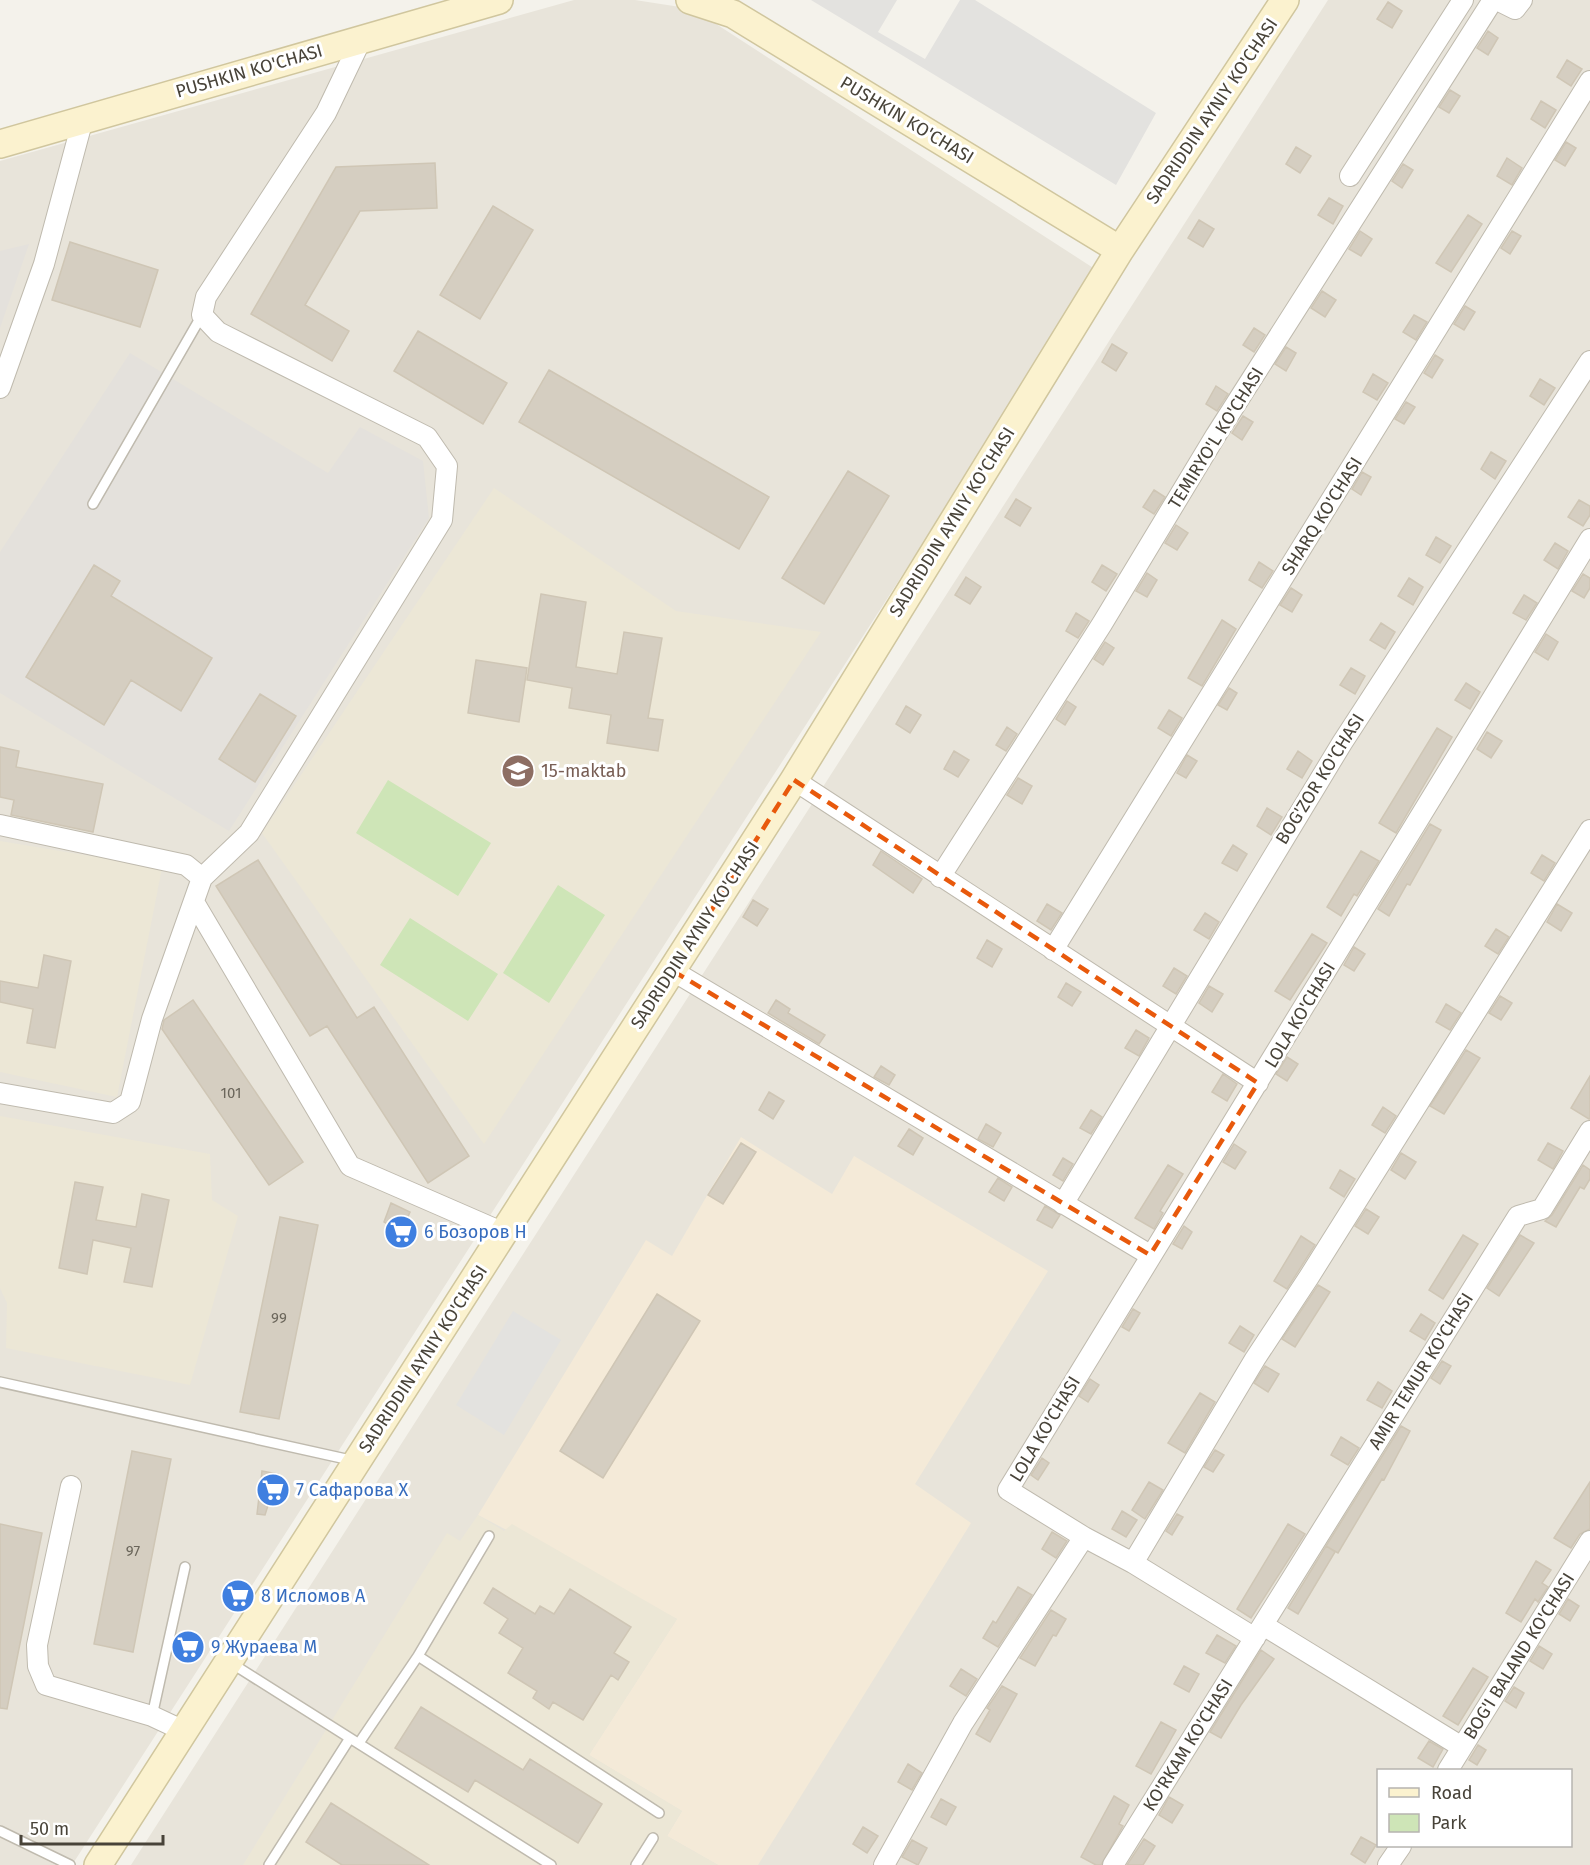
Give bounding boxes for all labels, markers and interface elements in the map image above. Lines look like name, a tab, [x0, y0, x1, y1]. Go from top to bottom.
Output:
street label: SADRIDDIN AYNIY KO'CHASI	[1142, 14, 1282, 208]
street label: PUSHKIN KO'CHASI	[173, 40, 325, 102]
street label: PUSHKIN KO'CHASI	[836, 71, 978, 169]
street label: TEMIRYO'L KO'CHASI	[1164, 363, 1268, 513]
street label: SADRIDDIN AYNIY KO'CHASI	[885, 423, 1019, 621]
street label: SHARQ KO'CHASI	[1277, 453, 1367, 579]
street label: BOG'ZOR KO'CHASI	[1271, 710, 1369, 848]
school or university icon: 15-maktab	[500, 753, 536, 789]
place label: 15-maktab	[541, 760, 626, 782]
street label: SADRIDDIN AYNIY KO'CHASI	[626, 837, 764, 1033]
street label: LOLA KO'CHASI	[1260, 958, 1340, 1072]
house number: 101	[221, 1084, 242, 1102]
supermarket icon: 6 Бозоров Н	[383, 1214, 419, 1250]
place label: 6 Бозоров Н	[424, 1221, 527, 1243]
street label: SADRIDDIN AYNIY KO'CHASI	[354, 1261, 492, 1457]
street label: AMIR TEMUR KO'CHASI	[1364, 1289, 1478, 1453]
house number: 99	[271, 1309, 287, 1327]
street label: LOLA KO'CHASI	[1005, 1372, 1085, 1486]
supermarket icon: 7 Сафарова Х	[255, 1472, 291, 1508]
place label: 7 Сафарова Х	[296, 1479, 408, 1501]
house number: 97	[126, 1542, 140, 1560]
street label: BOG'I BALAND KO'CHASI	[1459, 1569, 1579, 1743]
supermarket icon: 8 Исломов А	[220, 1578, 256, 1614]
place label: 8 Исломов А	[261, 1585, 366, 1607]
supermarket icon: 9 Жураева М	[170, 1629, 206, 1665]
place label: 9 Жураева М	[211, 1636, 317, 1658]
street label: KO'RKAM KO'CHASI	[1138, 1675, 1238, 1815]
legend	[1377, 1769, 1572, 1847]
text: Road	[1431, 1782, 1473, 1804]
scale bar	[21, 1808, 164, 1846]
text: Park	[1431, 1812, 1467, 1834]
text: 50 m	[30, 1818, 69, 1840]

